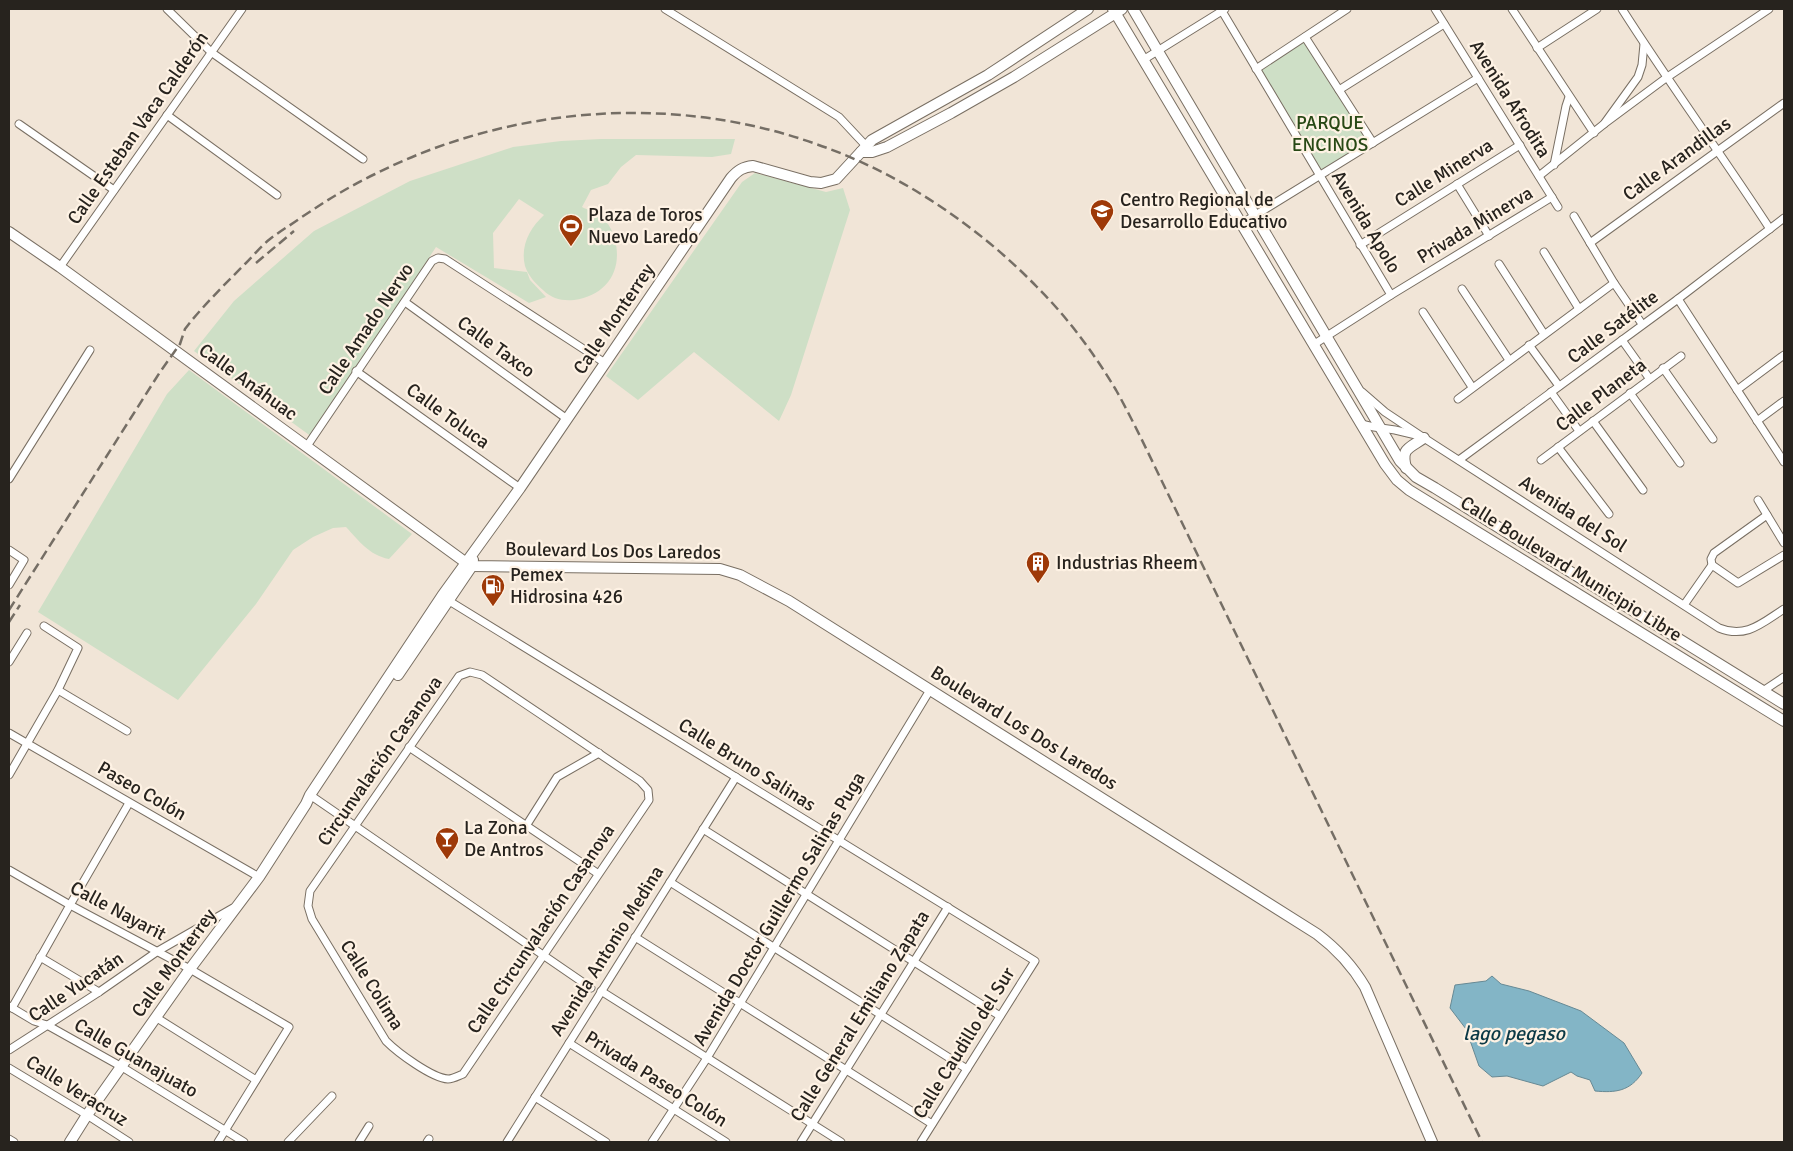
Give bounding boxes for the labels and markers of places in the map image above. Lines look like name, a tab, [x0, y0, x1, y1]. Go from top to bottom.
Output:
place label: Centro Regional de Desarrollo Educativo	[1120, 188, 1288, 234]
school or university icon: Centro Regional de Desarrollo Educativo	[1089, 198, 1115, 232]
place label: Plaza de Toros Nuevo Laredo	[588, 203, 703, 249]
sports icon: Plaza de Toros Nuevo Laredo	[558, 213, 584, 247]
building icon: Industrias Rheem	[1025, 550, 1051, 584]
place label: Industrias Rheem	[1056, 551, 1198, 575]
place label: Pemex Hidrosina 426	[510, 563, 623, 609]
fuel station icon: Pemex Hidrosina 426	[480, 573, 506, 607]
place label: La Zona De Antros	[464, 816, 543, 862]
bar icon: La Zona De Antros	[434, 826, 460, 860]

